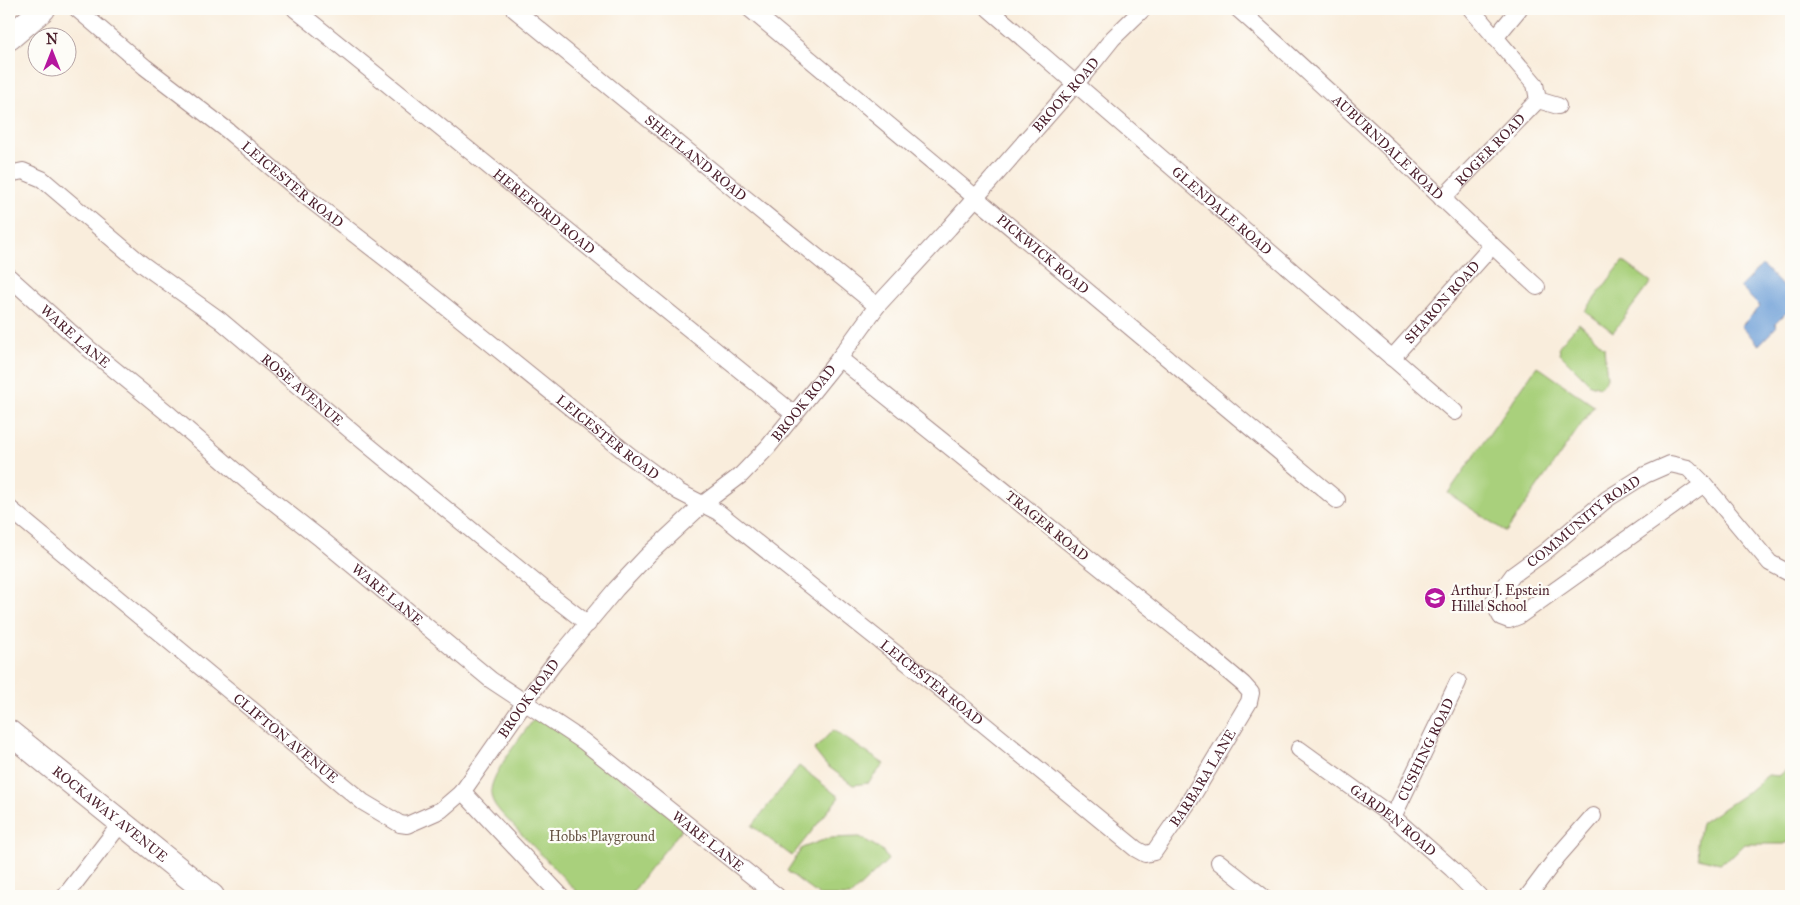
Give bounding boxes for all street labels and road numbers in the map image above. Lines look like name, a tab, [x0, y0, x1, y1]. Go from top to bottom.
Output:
street label: BROOK ROAD	[1029, 54, 1103, 136]
street label: AUBURNDALE ROAD	[1328, 90, 1447, 203]
street label: ROGER ROAD	[1451, 110, 1529, 189]
street label: SHETLAND ROAD	[642, 111, 750, 204]
street label: LEICESTER ROAD	[238, 137, 347, 231]
street label: GLENDALE ROAD	[1169, 163, 1275, 258]
street label: HEREFORD ROAD	[490, 165, 599, 258]
street label: PICKWICK ROAD	[993, 211, 1093, 298]
street label: SHARON ROAD	[1401, 257, 1483, 347]
street label: WARE LANE	[37, 301, 114, 371]
street label: ROSE AVENUE	[258, 350, 347, 429]
street label: BROOK ROAD	[767, 361, 839, 445]
street label: LEICESTER ROAD	[553, 391, 663, 483]
street label: COMMUNITY ROAD	[1523, 472, 1644, 571]
street label: TRAGER ROAD	[1002, 487, 1092, 565]
street label: WARE LANE	[349, 560, 427, 629]
street label: LEICESTER ROAD	[877, 636, 987, 729]
street label: BROOK ROAD	[494, 655, 563, 741]
street label: CLIFTON AVENUE	[230, 690, 342, 786]
street label: CUSHING ROAD	[1394, 695, 1458, 804]
street label: BARBARA LANE	[1166, 726, 1239, 830]
street label: ROCKAWAY AVENUE	[49, 762, 171, 865]
street label: GARDEN ROAD	[1347, 780, 1440, 860]
street label: WARE LANE	[669, 807, 748, 875]

